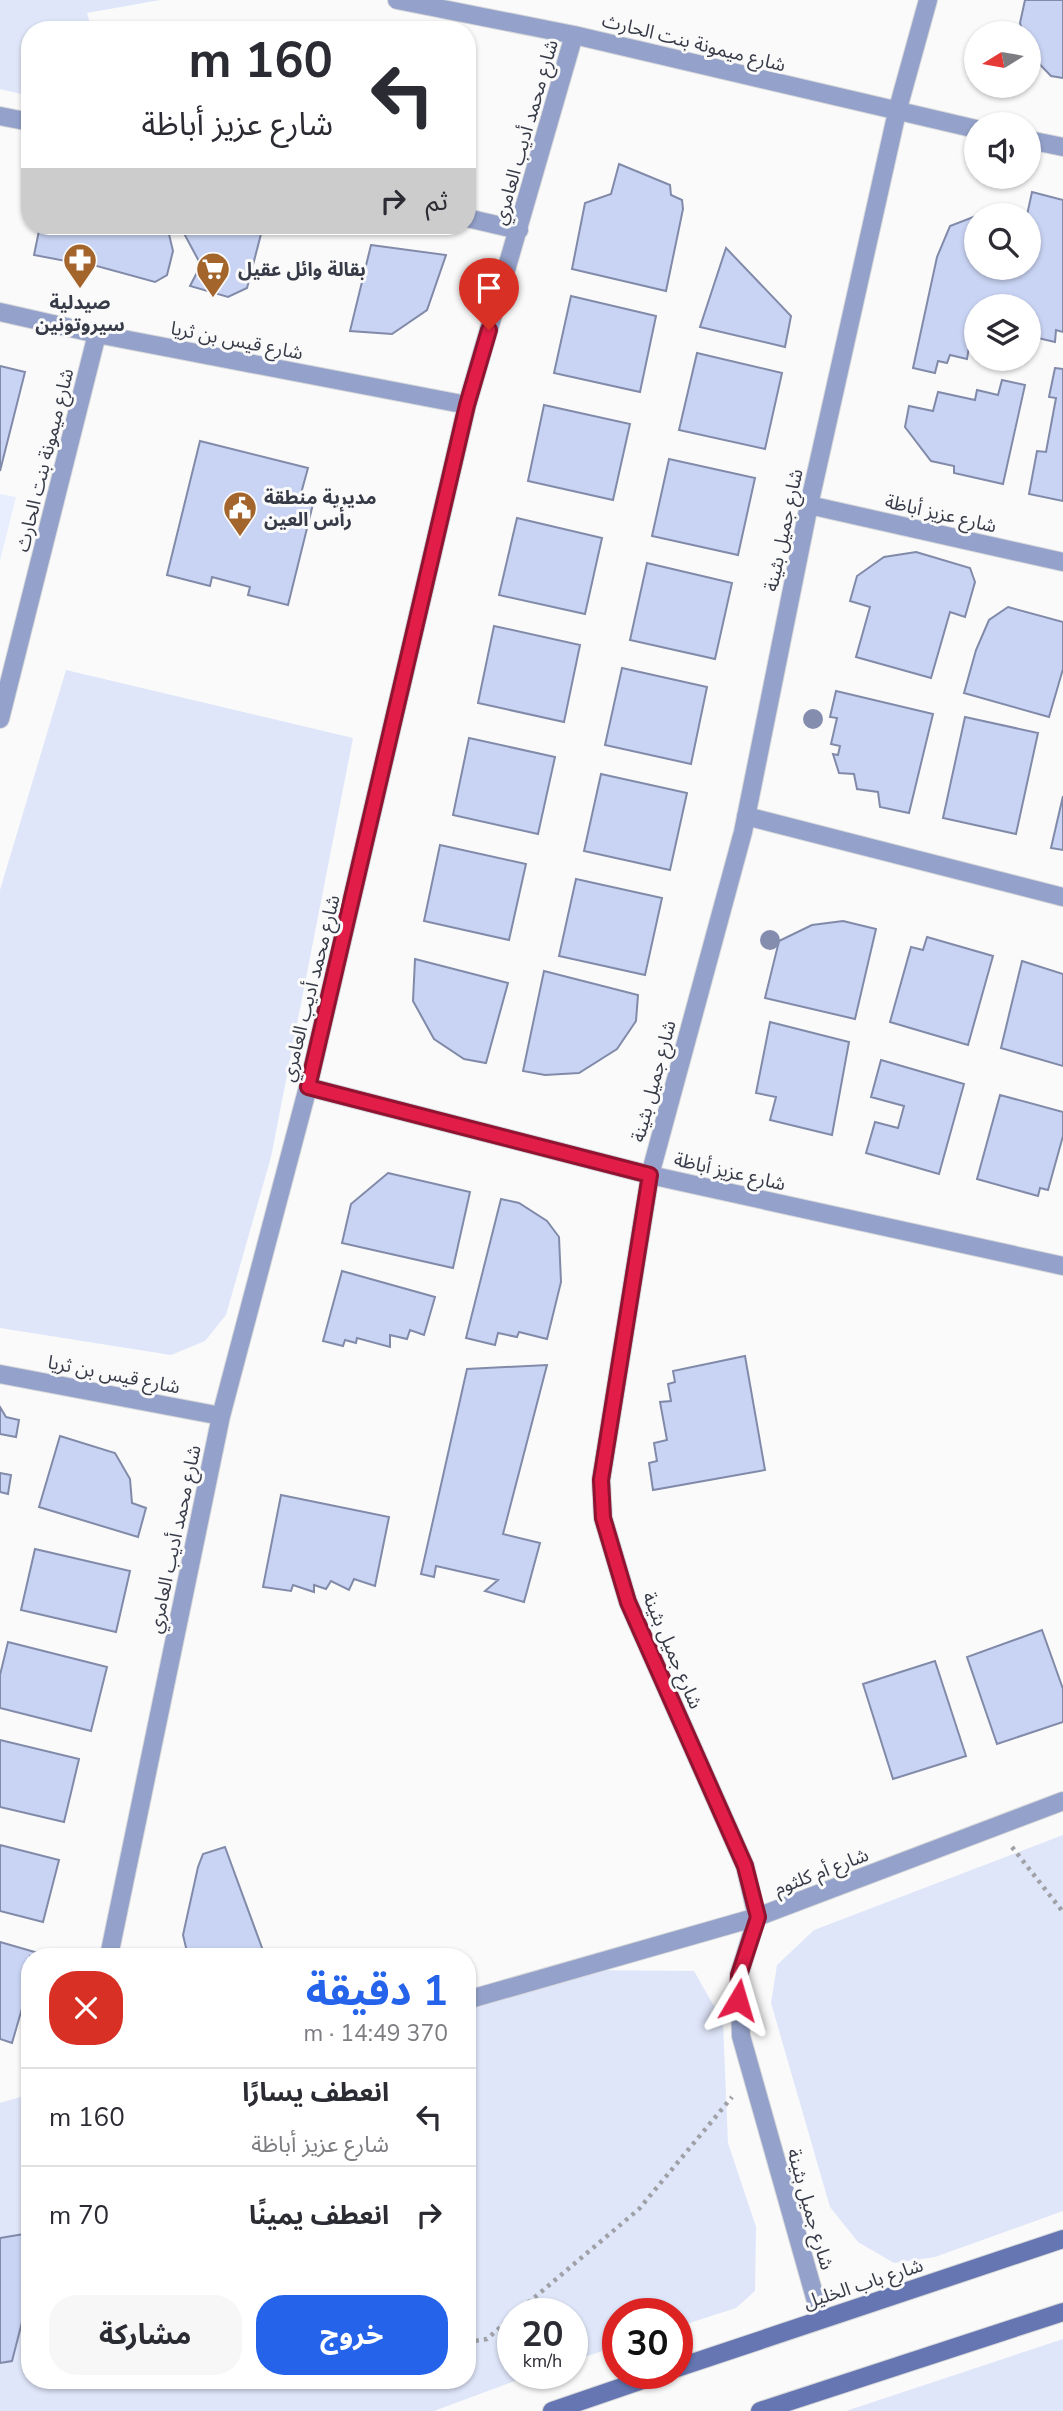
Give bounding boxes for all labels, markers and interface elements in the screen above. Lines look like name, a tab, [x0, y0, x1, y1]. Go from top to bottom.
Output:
street label: شارع ميمونة بنت الحارث	[599, 8, 788, 78]
north arrow	[964, 21, 1041, 98]
map controls	[964, 21, 1041, 371]
text: 160 m	[189, 27, 333, 94]
street label: شارع محمد أديب العامري	[487, 37, 566, 228]
icon: left	[357, 49, 448, 140]
text: شارع عزيز أباظة	[141, 103, 333, 146]
button: sound	[964, 112, 1041, 189]
icon: right	[374, 182, 412, 220]
text: ثم	[426, 184, 448, 219]
button: search	[964, 203, 1041, 280]
pharmacy icon: صيدلية سيروتونين	[61, 241, 99, 290]
supermarket icon: بقالة وائل عقيل	[194, 250, 232, 299]
place label: بقالة وائل عقيل	[238, 257, 366, 283]
pin	[459, 258, 519, 330]
icon: arrive	[470, 269, 508, 307]
place label: صيدلية سيروتونين	[35, 290, 125, 338]
button: layers	[964, 294, 1041, 371]
street label: شارع قيس بن ثريا	[168, 315, 305, 367]
street label: شارع ميمونة بنت الحارث	[10, 366, 80, 555]
street label: شارع جميل بثينة	[758, 466, 810, 594]
place label: مديرية منطقة رأس العين	[264, 485, 377, 533]
public building icon: مديرية منطقة رأس العين	[221, 489, 259, 538]
street label: شارع عزيز أباظة	[882, 489, 999, 539]
street label: شارع محمد أديب العامري	[275, 892, 348, 1085]
street label: شارع جميل بثينة	[625, 1018, 683, 1145]
street label: شارع عزيز أباظة	[671, 1147, 788, 1197]
street label: شارع قيس بن ثريا	[45, 1349, 182, 1401]
street label: شارع محمد أديب العامري	[142, 1443, 209, 1636]
street label: شارع جميل بثينة	[636, 1588, 708, 1713]
street label: شارع أم كلثوم	[770, 1842, 873, 1903]
text: 1 دقيقة	[306, 1963, 448, 2020]
position arrow	[701, 1963, 775, 2037]
button: close	[49, 1971, 123, 2045]
text: 370 m · 14:49	[303, 2018, 448, 2049]
text: انعطف يسارًا	[242, 2075, 389, 2110]
icon: left	[410, 2098, 448, 2136]
text: 160 m	[49, 2100, 125, 2135]
text: شارع عزيز أباظة	[251, 2129, 389, 2160]
street label: شارع جميل بثينة	[780, 2146, 840, 2273]
icon: right	[410, 2196, 448, 2234]
text: 70 m	[49, 2198, 109, 2233]
text: انعطف يمينًا	[249, 2198, 389, 2233]
street label: شارع باب الخليل	[800, 2252, 927, 2316]
button: مشاركة	[49, 2295, 242, 2375]
button: خروج	[256, 2295, 448, 2375]
speed limit sign: 30	[602, 2298, 693, 2389]
text: 20	[521, 2311, 564, 2358]
text: km/h	[523, 2349, 562, 2373]

